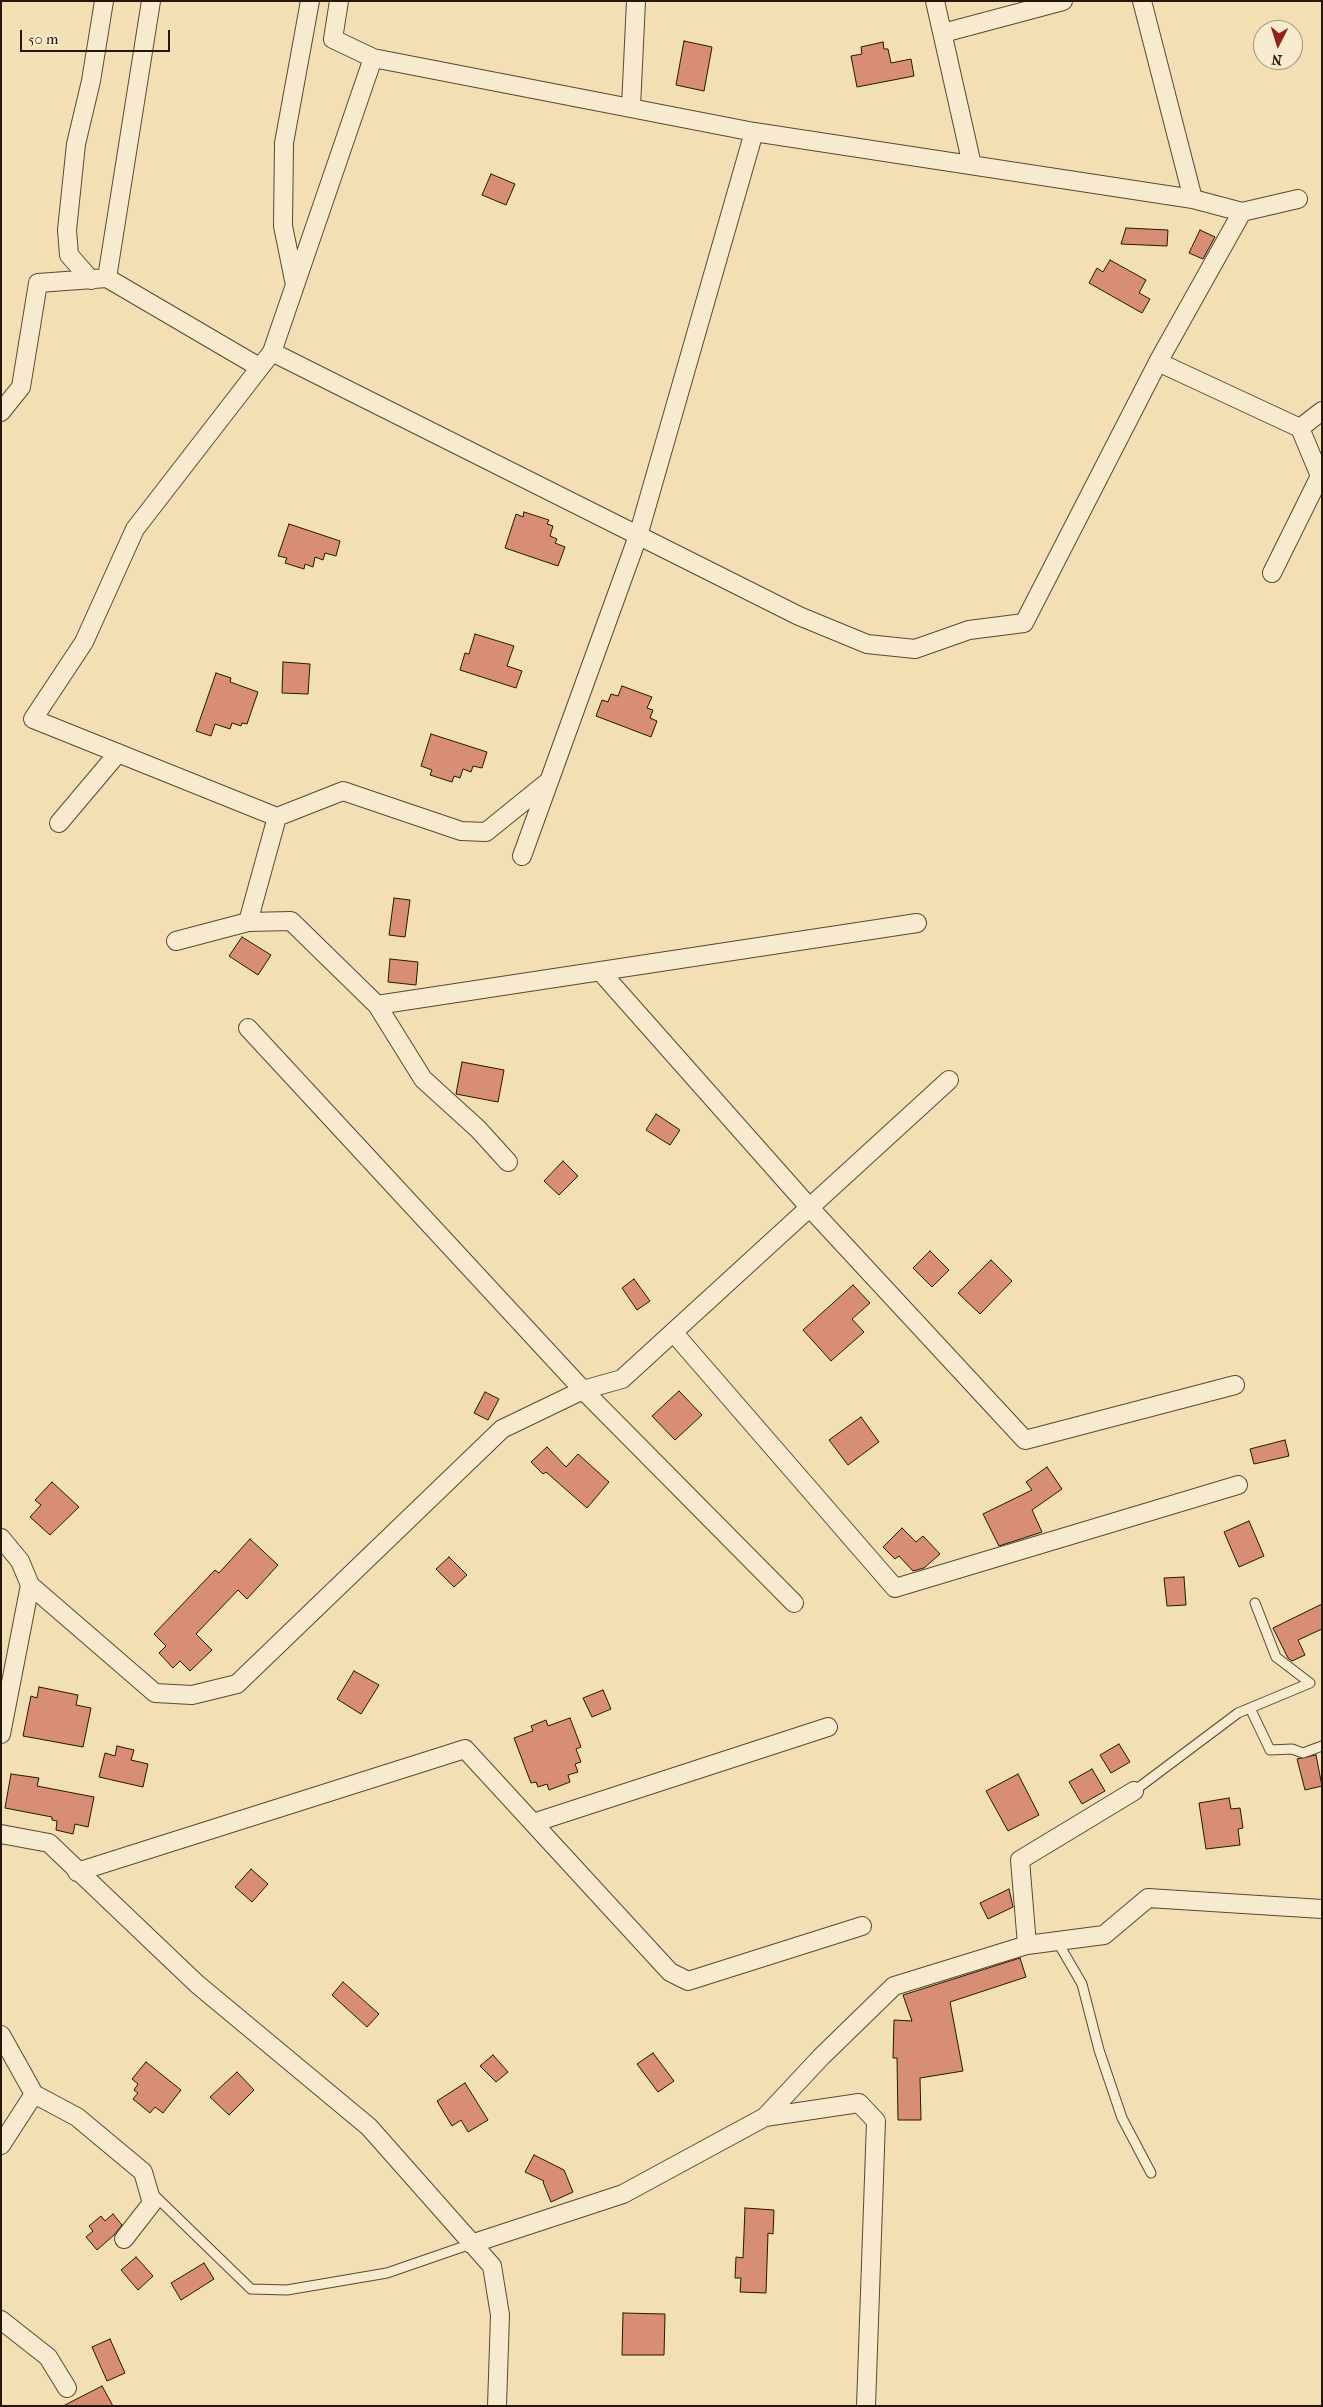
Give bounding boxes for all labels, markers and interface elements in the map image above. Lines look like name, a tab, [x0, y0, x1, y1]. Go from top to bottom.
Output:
scale bar	[22, 20, 172, 52]
north arrow	[1253, 20, 1303, 70]
text: 50 m	[28, 30, 58, 48]
text: N	[1271, 51, 1283, 68]

